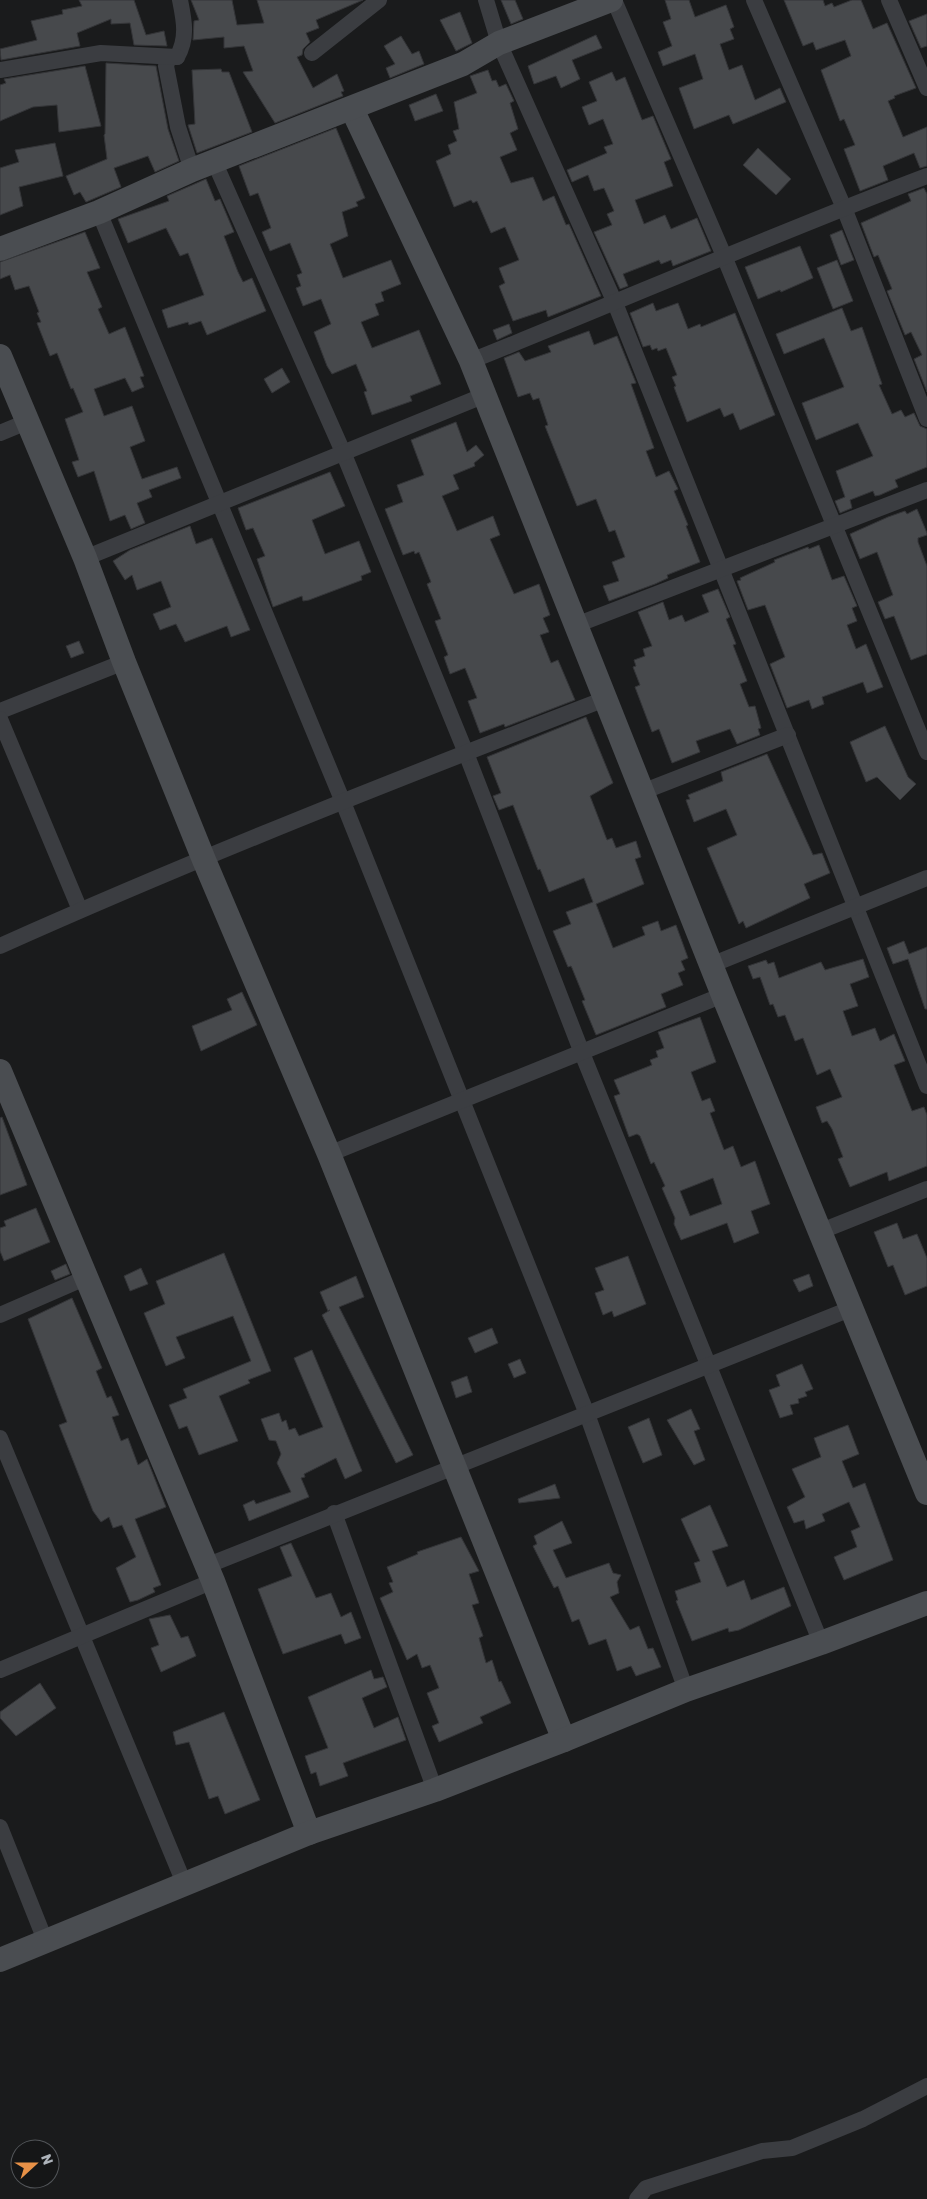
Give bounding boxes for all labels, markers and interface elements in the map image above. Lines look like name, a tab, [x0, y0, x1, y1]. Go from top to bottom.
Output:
north arrow	[10, 2139, 60, 2189]
text: N	[37, 2152, 56, 2167]

